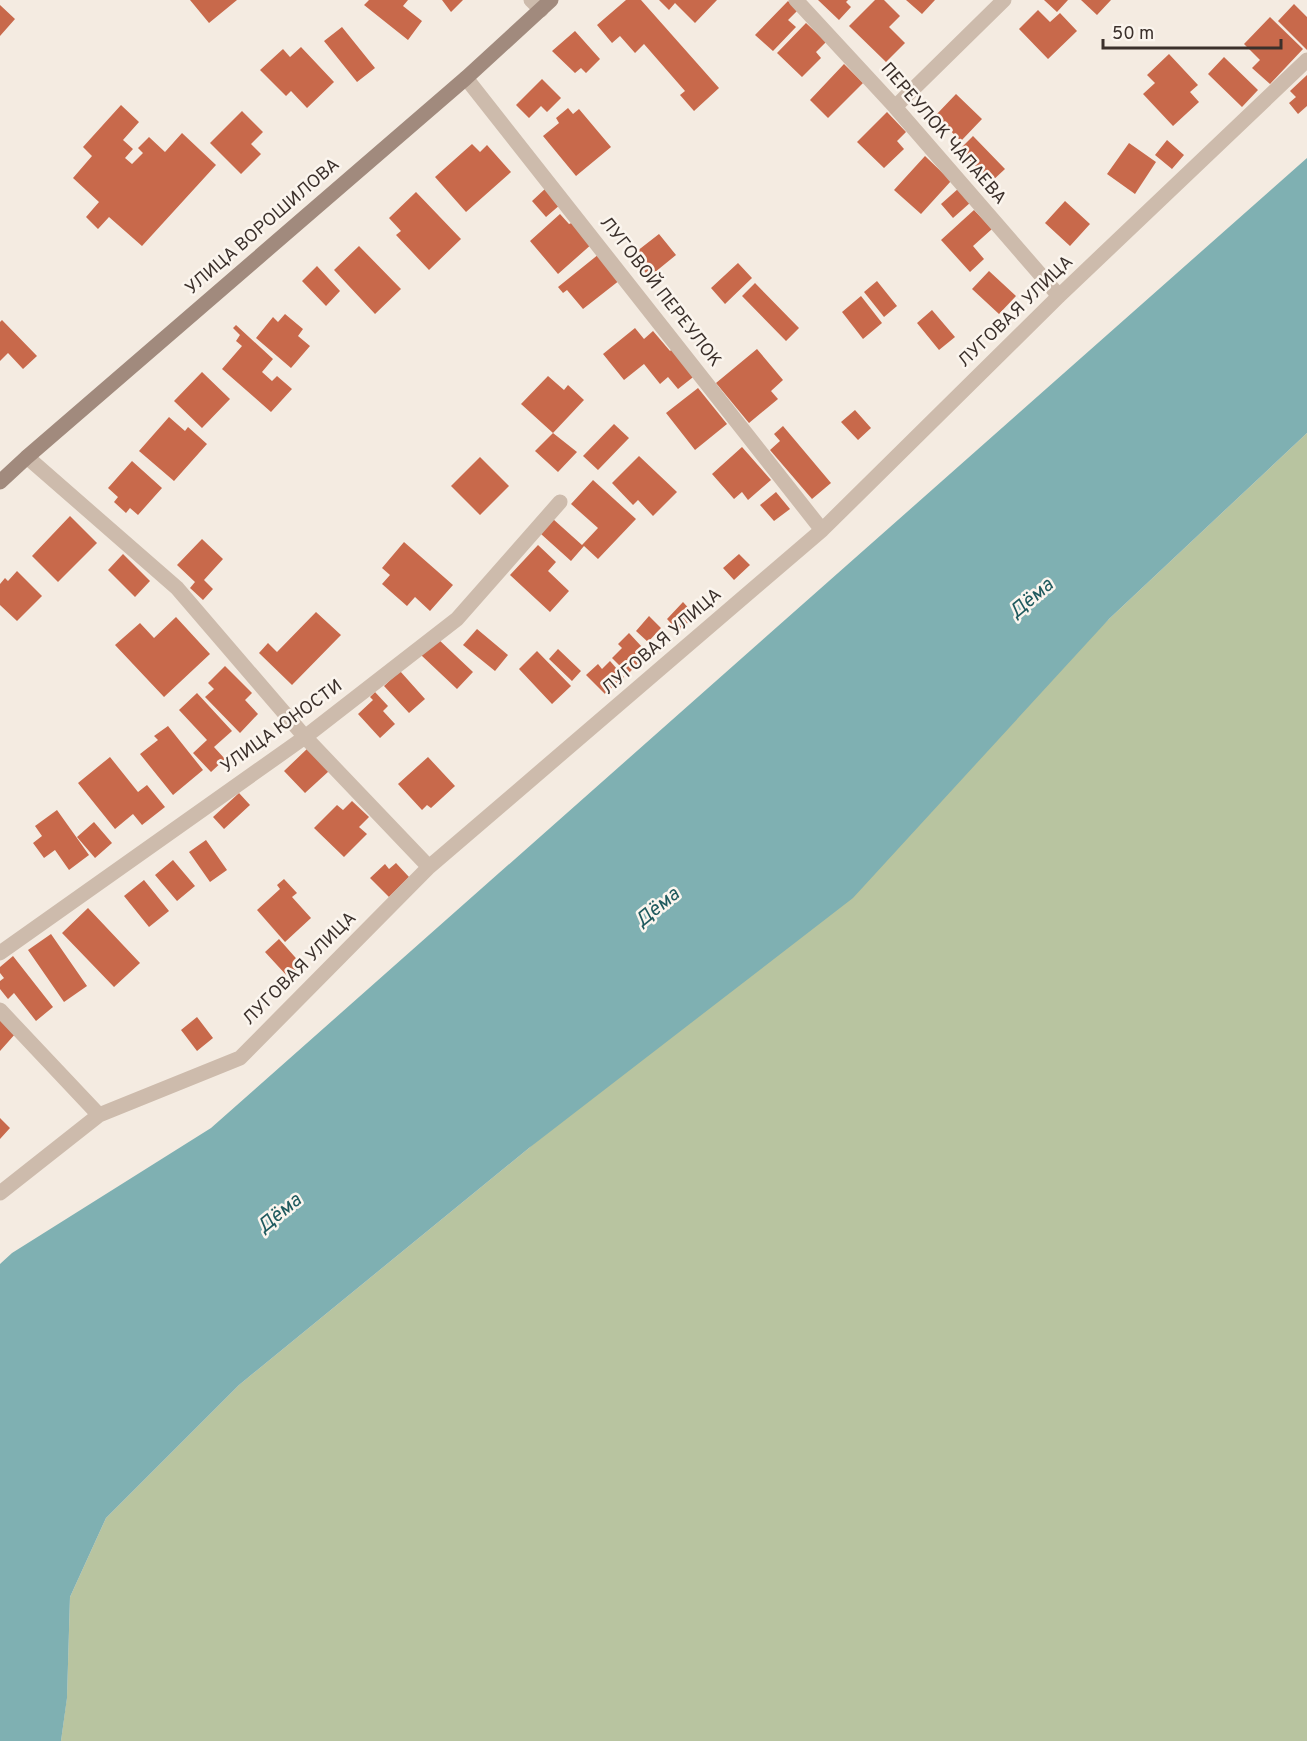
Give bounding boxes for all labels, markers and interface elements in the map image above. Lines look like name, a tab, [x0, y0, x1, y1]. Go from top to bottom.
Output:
scale bar	[1103, 12, 1282, 50]
text: 50 m	[1112, 23, 1154, 46]
street label: ПЕРЕУЛОК ЧАПАЕВА	[875, 58, 1011, 210]
street label: УЛИЦА ВОРОШИЛОВА	[181, 154, 345, 300]
street label: ЛУГОВОЙ ПЕРЕУЛОК	[594, 211, 728, 372]
street label: ЛУГОВАЯ УЛИЦА	[953, 251, 1079, 373]
water label: Дёма	[1004, 572, 1060, 625]
street label: ЛУГОВАЯ УЛИЦА	[597, 584, 727, 700]
street label: УЛИЦА ЮНОСТИ	[217, 675, 347, 779]
water label: Дёма	[630, 882, 686, 934]
street label: ЛУГОВАЯ УЛИЦА	[238, 907, 362, 1031]
water label: Дёма	[252, 1188, 308, 1240]

